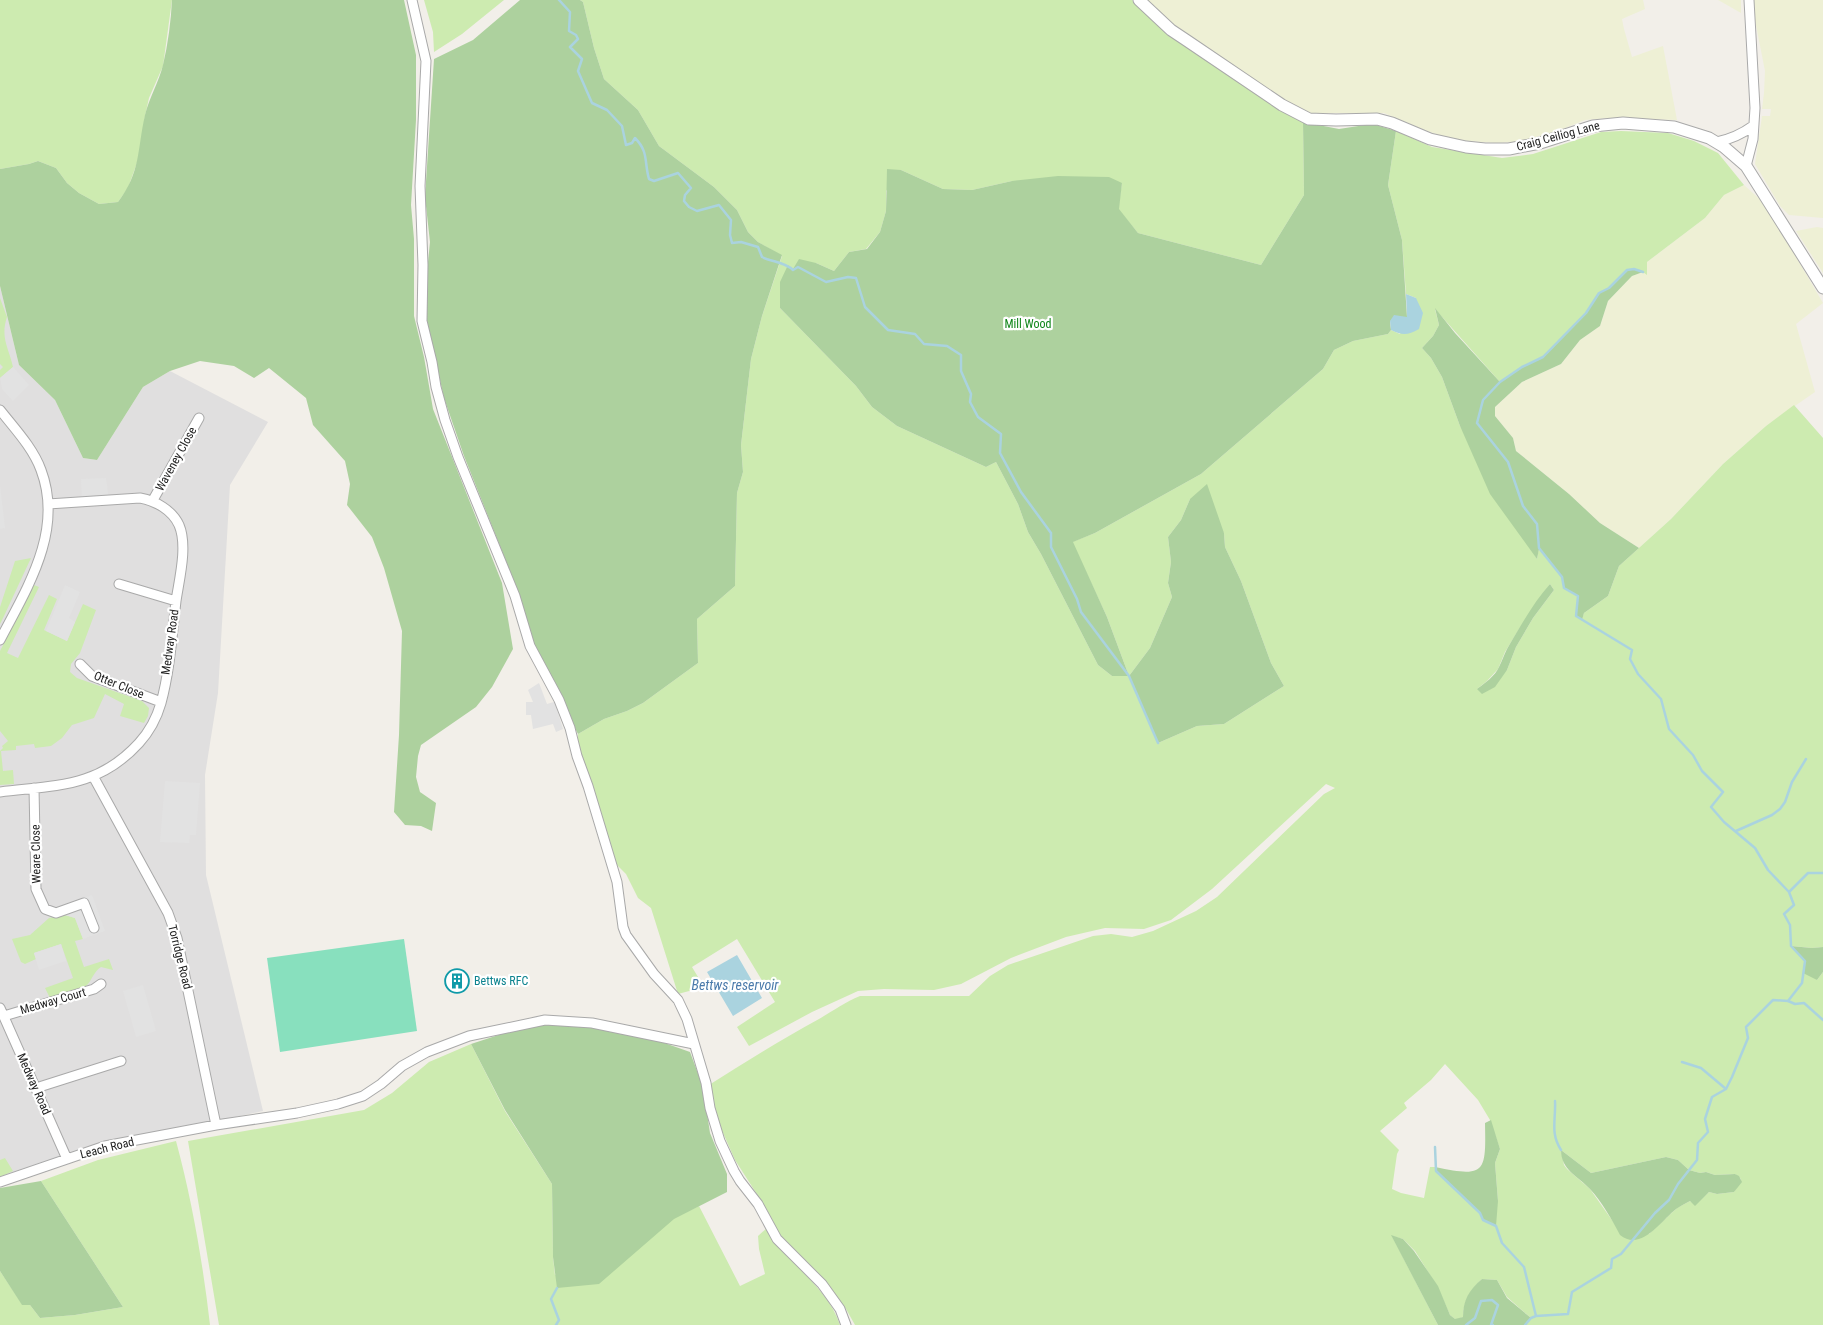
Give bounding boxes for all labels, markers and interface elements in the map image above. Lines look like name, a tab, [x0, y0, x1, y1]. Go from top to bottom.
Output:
street label: Craig Ceiliog Lane	[1515, 118, 1602, 154]
park label: Mill Wood	[1004, 317, 1052, 331]
street label: Waveney Close	[153, 424, 200, 493]
street label: Medway Road	[158, 608, 182, 676]
street label: Otter Close	[92, 669, 147, 702]
street label: Weare Close	[28, 824, 44, 884]
street label: Torridge Road	[165, 923, 195, 991]
building icon: Bettws RFC	[444, 968, 470, 994]
place label: Bettws RFC	[474, 974, 528, 988]
water label: Bettws reservoir	[692, 977, 779, 993]
street label: Medway Court	[18, 985, 88, 1017]
street label: Medway Road	[14, 1051, 54, 1117]
street label: Leach Road	[78, 1135, 136, 1161]

